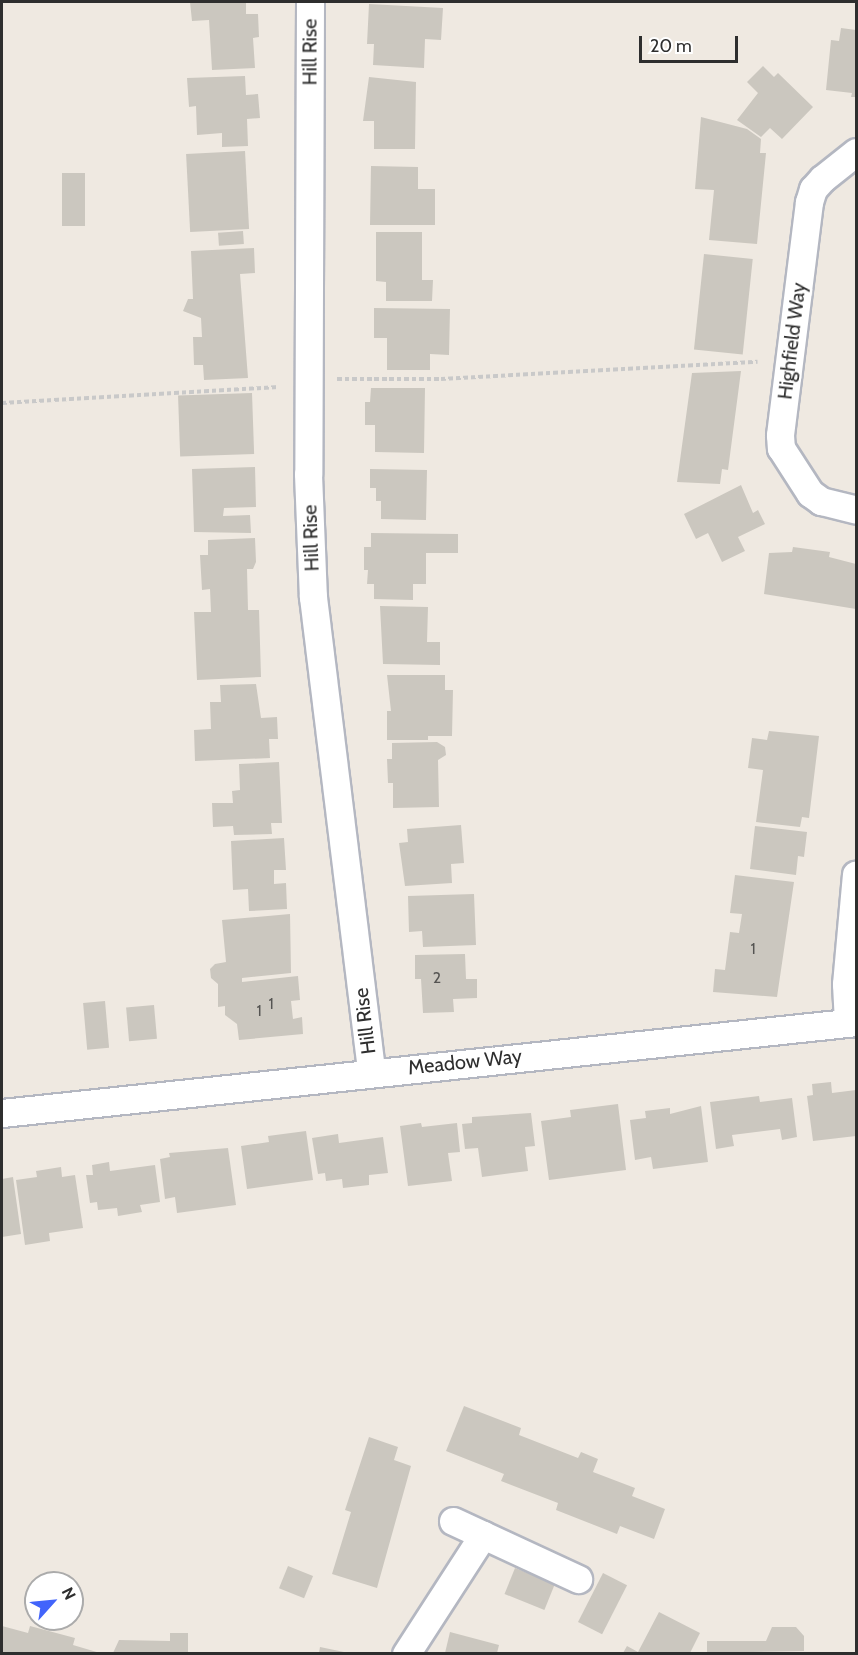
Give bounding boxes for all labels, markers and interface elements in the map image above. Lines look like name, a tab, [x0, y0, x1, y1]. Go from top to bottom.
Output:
street label: Hill Rise	[298, 19, 322, 85]
scale bar	[642, 24, 741, 62]
text: 20 m	[650, 35, 692, 57]
street label: Highfield Way	[773, 281, 811, 401]
street label: Hill Rise	[298, 504, 324, 572]
house number: 1	[750, 939, 756, 959]
house number: 2	[433, 968, 441, 988]
street label: Hill Rise	[349, 986, 381, 1056]
house number: 1	[268, 994, 274, 1014]
house number: 1	[256, 1001, 262, 1021]
street label: Meadow Way	[407, 1044, 523, 1080]
north arrow	[24, 1571, 84, 1631]
text: N	[58, 1584, 80, 1603]

